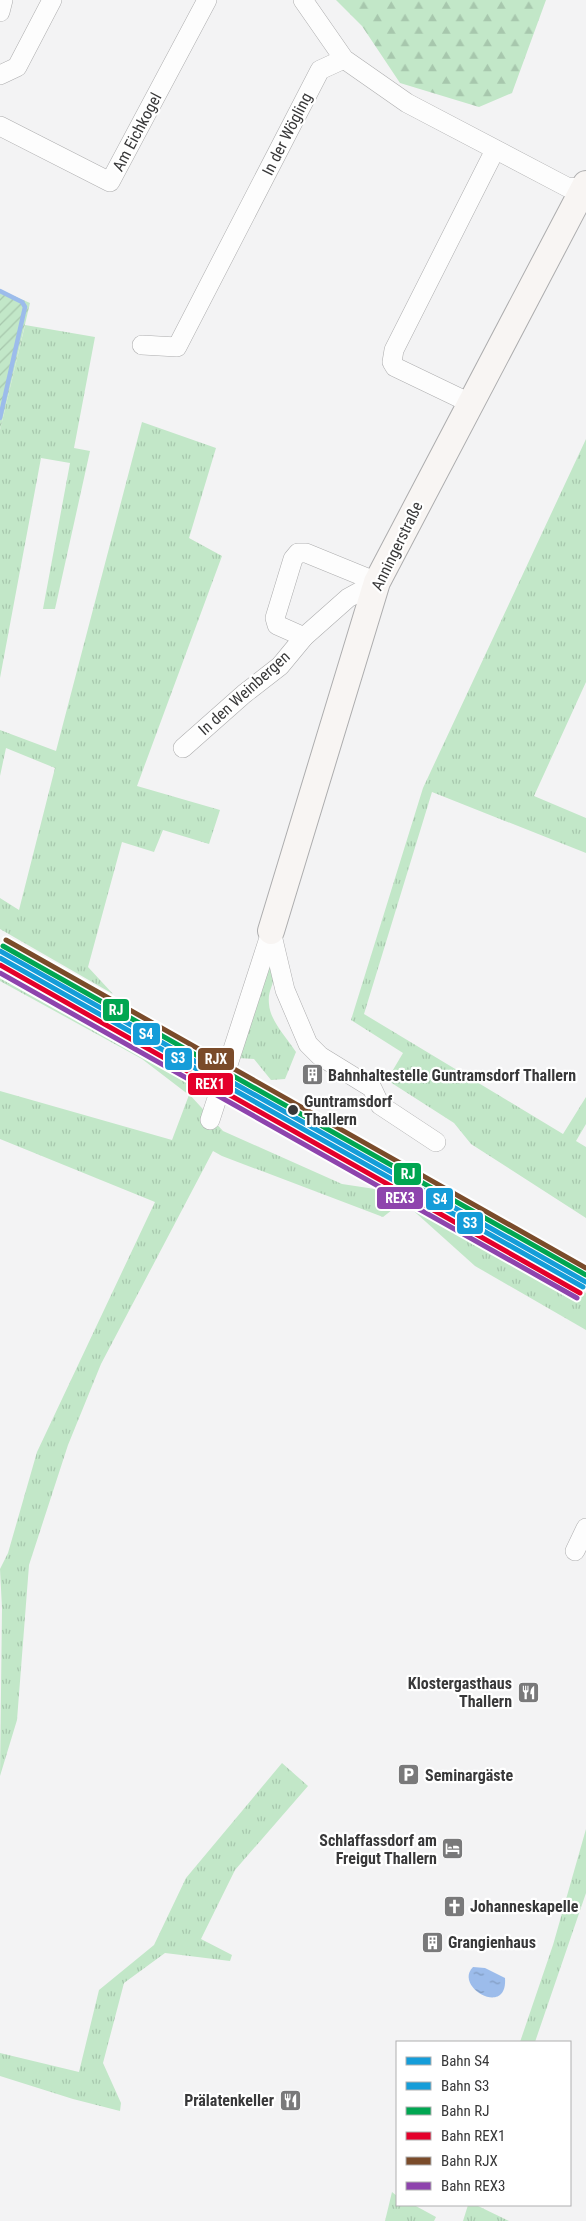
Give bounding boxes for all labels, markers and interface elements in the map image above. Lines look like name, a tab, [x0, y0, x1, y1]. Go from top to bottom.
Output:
street label: In der Wögling	[258, 89, 316, 179]
street label: Am Eichkogel	[108, 90, 166, 174]
street label: Anningerstraße	[367, 498, 427, 594]
street label: In den Weinbergen	[194, 647, 294, 739]
line badge: RJ	[102, 998, 130, 1022]
text: RJ	[109, 1002, 123, 1018]
line badge: S4	[132, 1022, 161, 1046]
text: S4	[139, 1026, 153, 1042]
line badge: S3	[164, 1047, 193, 1071]
line badge: RJX	[197, 1047, 235, 1071]
text: S3	[171, 1050, 185, 1066]
text: RJX	[205, 1051, 227, 1067]
building icon: Bahnhaltestelle Guntramsdorf Thallern	[300, 1063, 324, 1087]
place label: Bahnhaltestelle Guntramsdorf Thallern	[328, 1066, 576, 1085]
line badge: REX1	[187, 1072, 234, 1096]
text: REX1	[195, 1076, 225, 1092]
place label: Guntramsdorf Thallern	[304, 1092, 393, 1129]
marker: Guntramsdorf Thallern	[286, 1103, 300, 1117]
line badge: RJ	[393, 1162, 422, 1186]
text: RJ	[401, 1166, 415, 1182]
line badge: REX3	[376, 1186, 424, 1210]
line badge: S4	[425, 1187, 454, 1211]
text: REX3	[385, 1190, 415, 1206]
text: S4	[433, 1191, 447, 1207]
line badge: S3	[456, 1211, 484, 1235]
text: S3	[463, 1215, 477, 1231]
place label: Klostergasthaus Thallern	[408, 1674, 512, 1711]
restaurant icon: Klostergasthaus Thallern	[516, 1680, 540, 1704]
parking icon: Seminargäste	[397, 1763, 421, 1787]
place label: Seminargäste	[425, 1766, 514, 1785]
place label: Schlaffassdorf am Freigut Thallern	[319, 1831, 437, 1868]
hotel icon: Schlaffassdorf am Freigut Thallern	[441, 1837, 465, 1861]
church icon: Johanneskapelle	[442, 1894, 466, 1918]
place label: Johanneskapelle	[470, 1897, 579, 1916]
building icon: Grangienhaus	[420, 1930, 444, 1954]
place label: Grangienhaus	[448, 1933, 536, 1952]
legend	[396, 2041, 571, 2206]
text: Bahn S4	[441, 2052, 490, 2070]
text: Bahn S3	[441, 2077, 490, 2095]
restaurant icon: Prälatenkeller	[278, 2088, 302, 2112]
place label: Prälatenkeller	[184, 2091, 274, 2110]
text: Bahn RJ	[441, 2102, 490, 2120]
text: Bahn REX1	[441, 2127, 505, 2145]
text: Bahn RJX	[441, 2152, 498, 2170]
text: Bahn REX3	[441, 2177, 505, 2195]

